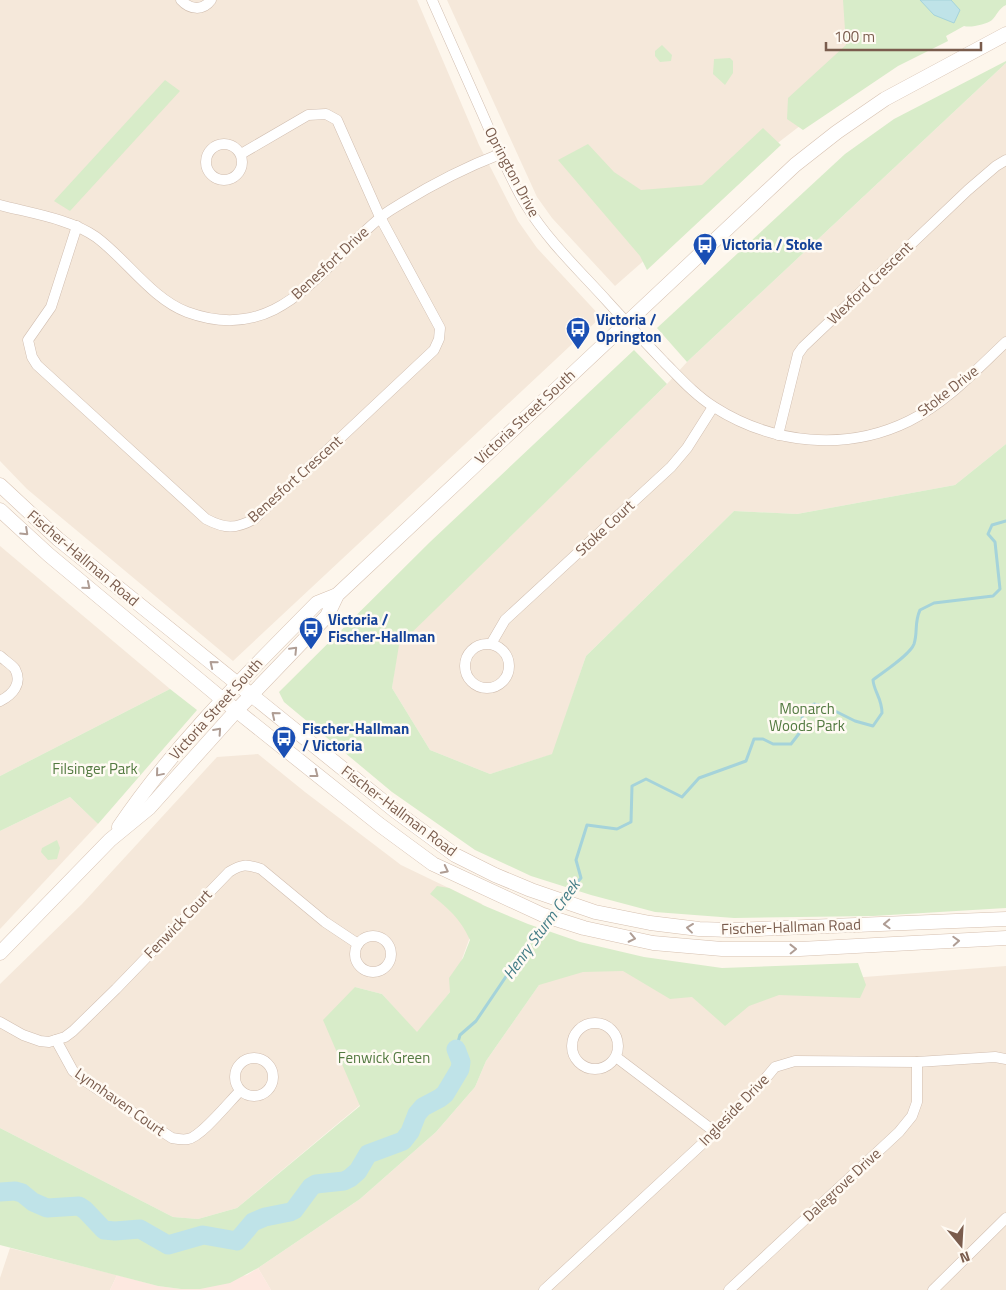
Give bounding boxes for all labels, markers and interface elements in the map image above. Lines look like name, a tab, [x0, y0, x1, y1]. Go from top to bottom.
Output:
scale bar	[826, 20, 981, 52]
text: 100 m	[834, 25, 875, 48]
street label: Oprington Drive	[479, 122, 546, 221]
street label: Benesfort Drive	[286, 221, 374, 305]
bus stop icon: Victoria / Stoke	[692, 232, 718, 266]
place label: Victoria / Stoke	[722, 233, 823, 256]
street label: Wexford Crescent	[822, 235, 918, 330]
place label: Victoria / Oprington	[596, 308, 661, 348]
bus stop icon: Victoria / Oprington	[565, 316, 591, 350]
street label: Stoke Drive	[912, 359, 983, 422]
street label: Victoria Street South	[469, 364, 580, 469]
street label: Benesfort Crescent	[242, 429, 348, 528]
street label: Stoke Court	[570, 494, 640, 561]
street label: Fischer-Hallman Road	[22, 504, 144, 611]
one-way arrow	[19, 526, 28, 535]
one-way arrow	[81, 581, 90, 590]
place label: Victoria / Fischer-Hallman	[328, 608, 435, 648]
bus stop icon: Victoria / Fischer-Hallman	[298, 616, 324, 650]
one-way arrow	[288, 647, 297, 656]
street label: Victoria Street South	[163, 653, 268, 765]
one-way arrow	[210, 662, 219, 670]
park label: Monarch Woods Park	[769, 697, 845, 737]
one-way arrow	[272, 712, 281, 721]
place label: Fischer-Hallman / Victoria	[302, 717, 409, 757]
bus stop icon: Fischer-Hallman / Victoria	[271, 725, 297, 759]
one-way arrow	[212, 728, 221, 737]
park label: Filsinger Park	[52, 757, 138, 780]
street label: Fischer-Hallman Road	[337, 759, 462, 862]
one-way arrow	[156, 768, 165, 777]
one-way arrow	[309, 768, 318, 776]
one-way arrow	[440, 864, 449, 874]
water label: Henry Sturm Creek	[497, 873, 586, 984]
street label: Fenwick Court	[138, 883, 217, 964]
street label: Fischer-Hallman Road	[721, 913, 861, 940]
one-way arrow	[883, 919, 891, 930]
one-way arrow	[686, 923, 694, 934]
one-way arrow	[627, 933, 636, 943]
one-way arrow	[952, 935, 960, 946]
one-way arrow	[790, 944, 798, 954]
park label: Fenwick Green	[338, 1046, 430, 1069]
street label: Lynnhaven Court	[70, 1062, 171, 1142]
street label: Ingleside Drive	[693, 1068, 774, 1151]
street label: Dalegrove Drive	[797, 1142, 886, 1227]
north arrow	[936, 1220, 986, 1270]
text: N	[957, 1246, 973, 1269]

